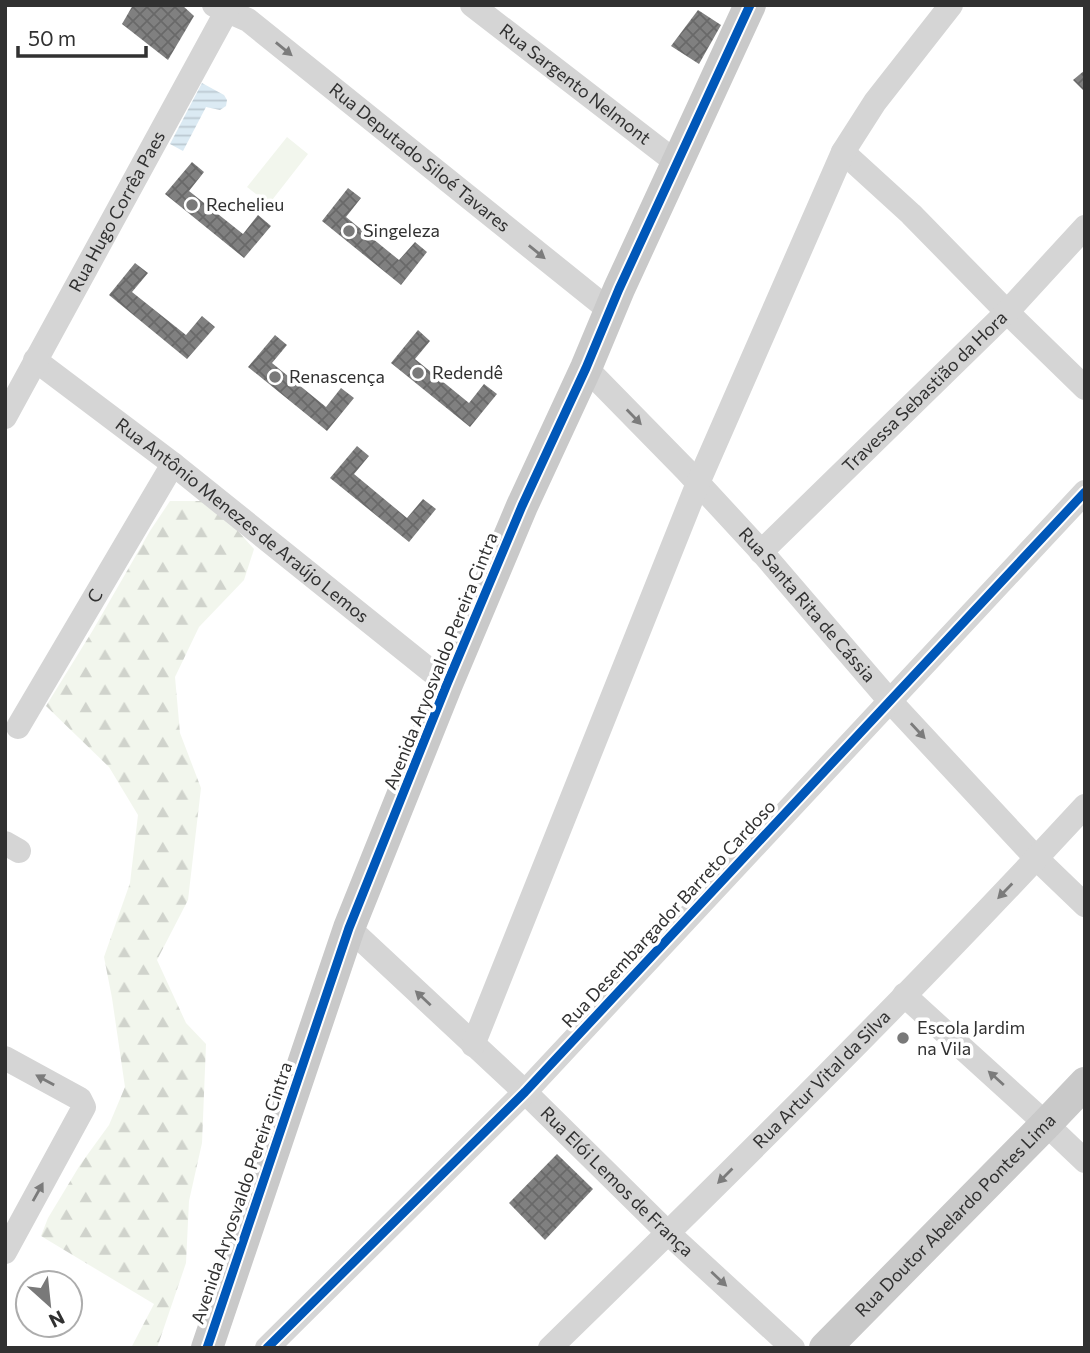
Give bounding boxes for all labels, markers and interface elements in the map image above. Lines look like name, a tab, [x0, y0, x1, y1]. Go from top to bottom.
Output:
scale bar	[18, 14, 145, 58]
street label: Rua Sargento Nelmont	[496, 18, 655, 149]
text: 50 m	[28, 25, 76, 50]
one-way arrow	[274, 41, 292, 56]
street label: Rua Deputado Siloé Tavares	[325, 78, 515, 236]
street label: Rua Hugo Corrêa Paes	[63, 127, 169, 296]
place label: Rechelieu	[206, 193, 284, 215]
marker: Rechelieu	[184, 197, 200, 213]
place label: Singeleza	[363, 219, 440, 241]
marker: Singeleza	[341, 223, 357, 239]
one-way arrow	[528, 245, 546, 260]
street label: Travessa Sebastião da Hora	[837, 306, 1011, 477]
place label: Redendê	[432, 361, 503, 383]
place label: Renascença	[289, 365, 385, 387]
marker: Redendê	[410, 365, 426, 381]
marker: Renascença	[267, 369, 283, 385]
one-way arrow	[625, 408, 642, 425]
street label: Rua Antônio Menezes de Araújo Lemos	[112, 413, 374, 627]
street label: Rua Santa Rita de Cássia	[734, 522, 881, 686]
street label: Avenida Aryosvaldo Pereira Cintra	[378, 529, 502, 793]
street label: C	[82, 585, 107, 606]
one-way arrow	[909, 722, 925, 739]
street label: Rua Desembargador Barreto Cardoso	[557, 795, 780, 1032]
one-way arrow	[997, 882, 1013, 899]
one-way arrow	[414, 990, 432, 1006]
street label: Rua Artur Vital da Silva	[748, 1005, 894, 1153]
place label: Escola Jardim na Vila	[917, 1016, 1025, 1059]
marker: Escola Jardim na Vila	[895, 1030, 911, 1046]
street label: Avenida Aryosvaldo Pereira Cintra	[186, 1059, 296, 1327]
one-way arrow	[988, 1071, 1005, 1087]
one-way arrow	[36, 1074, 55, 1086]
street label: Rua Elói Lemos de França	[536, 1102, 698, 1261]
street label: Rua Doutor Abelardo Pontes Lima	[850, 1109, 1060, 1321]
one-way arrow	[717, 1167, 734, 1183]
one-way arrow	[32, 1182, 44, 1202]
north arrow	[14, 1269, 84, 1339]
one-way arrow	[710, 1271, 728, 1287]
text: N	[45, 1306, 69, 1333]

